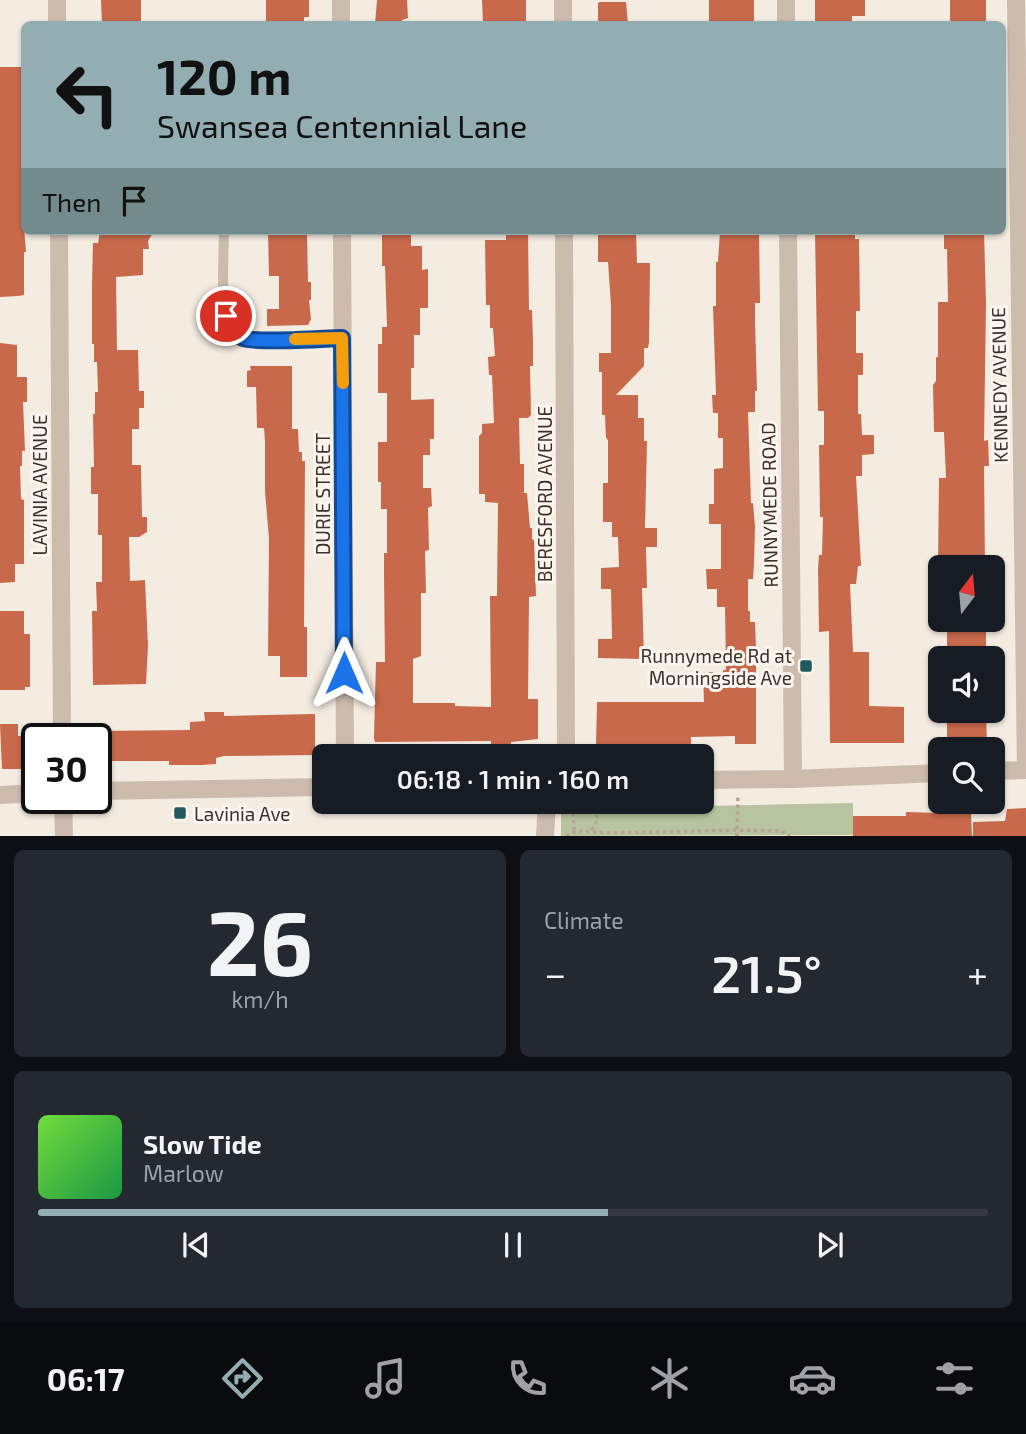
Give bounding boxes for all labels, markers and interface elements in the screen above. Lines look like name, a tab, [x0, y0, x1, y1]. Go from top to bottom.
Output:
text: 120 m	[157, 46, 291, 105]
icon: left	[42, 49, 133, 140]
text: Swansea Centennial Lane	[157, 106, 527, 144]
icon: arrive	[115, 182, 153, 220]
text: Then	[42, 186, 101, 217]
pin	[196, 286, 256, 346]
icon: arrive	[207, 297, 245, 335]
street label: KENNEDY AVENUE	[986, 307, 1012, 463]
street label: BERESFORD AVENUE	[533, 406, 556, 582]
street label: LAVINIA AVENUE	[28, 414, 51, 556]
street label: RUNNYMEDE ROAD	[756, 422, 782, 588]
street label: DURIE STREET	[311, 433, 334, 555]
north arrow	[928, 555, 1004, 632]
map controls	[928, 555, 1005, 814]
position arrow	[307, 636, 381, 710]
place label: Runnymede Rd at Morningside Ave	[641, 644, 792, 689]
button: sound	[928, 646, 1005, 723]
marker: Runnymede Rd at Morningside Ave	[798, 658, 814, 674]
speed limit sign: 30	[21, 723, 112, 814]
button: search	[928, 737, 1005, 814]
text: 06:18 · 1 min · 160 m	[397, 763, 629, 794]
place label: Lavinia Ave	[194, 802, 291, 825]
marker: Lavinia Ave	[172, 805, 188, 821]
text: 26	[207, 885, 313, 994]
text: Climate	[544, 906, 624, 934]
text: 21.5°	[711, 941, 822, 1003]
text: −	[544, 950, 566, 996]
text: +	[967, 950, 988, 996]
text: km/h	[231, 985, 289, 1013]
text: Slow Tide	[143, 1128, 262, 1159]
text: Marlow	[143, 1159, 224, 1187]
icon: previous	[177, 1226, 215, 1264]
icon: pause	[494, 1226, 532, 1264]
icon: next	[811, 1226, 849, 1264]
icon: directions	[218, 1354, 267, 1403]
icon: music	[361, 1354, 410, 1403]
icon: phone	[503, 1354, 552, 1403]
icon: climate	[645, 1354, 694, 1403]
icon: car	[788, 1354, 837, 1403]
icon: filters	[930, 1354, 979, 1403]
text: 06:17	[47, 1359, 125, 1397]

